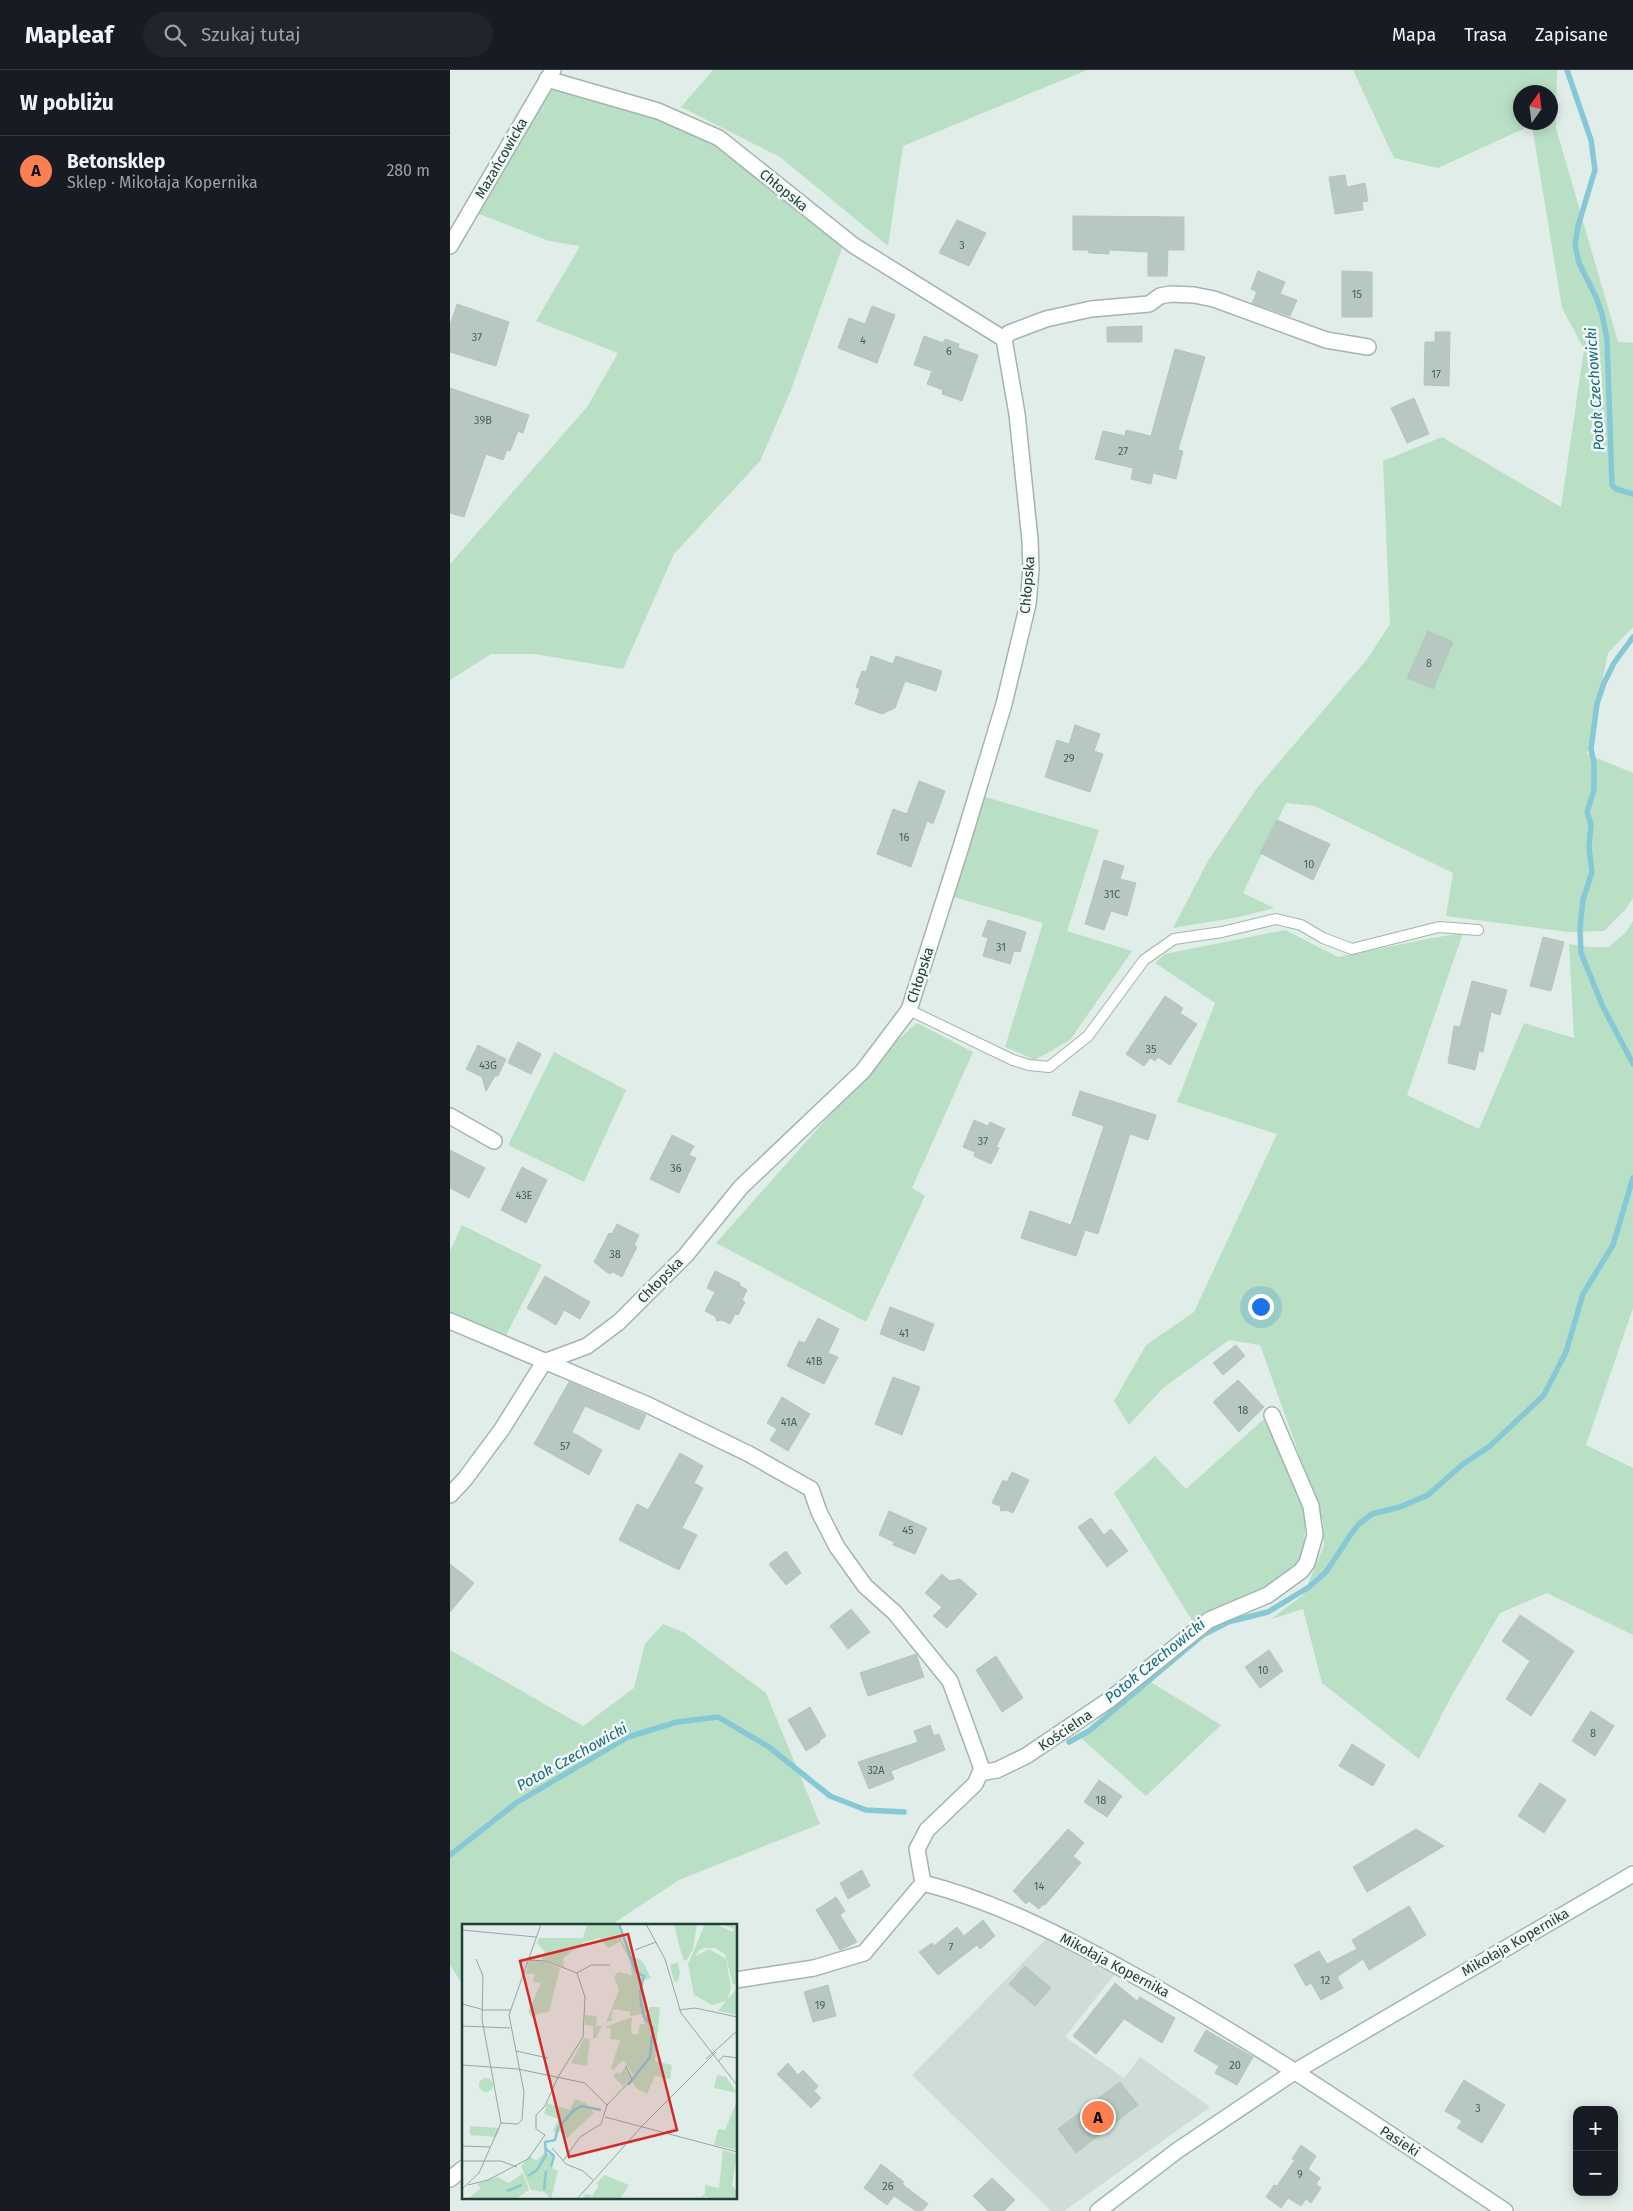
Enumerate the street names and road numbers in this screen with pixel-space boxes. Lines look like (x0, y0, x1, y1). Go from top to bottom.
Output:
street label: Mazańcowicka (472, 115, 531, 202)
street label: Chłopska (756, 166, 811, 215)
street label: Chłopska (1017, 556, 1038, 615)
street label: Chłopska (903, 945, 937, 1005)
street label: Chłopska (634, 1254, 687, 1307)
street label: Kościelna (1035, 1706, 1095, 1755)
street label: Mikołaja Kopernika (1458, 1905, 1572, 1980)
street label: Mikołaja Kopernika (1057, 1929, 1172, 2001)
street label: Pasieki (1377, 2122, 1423, 2161)

